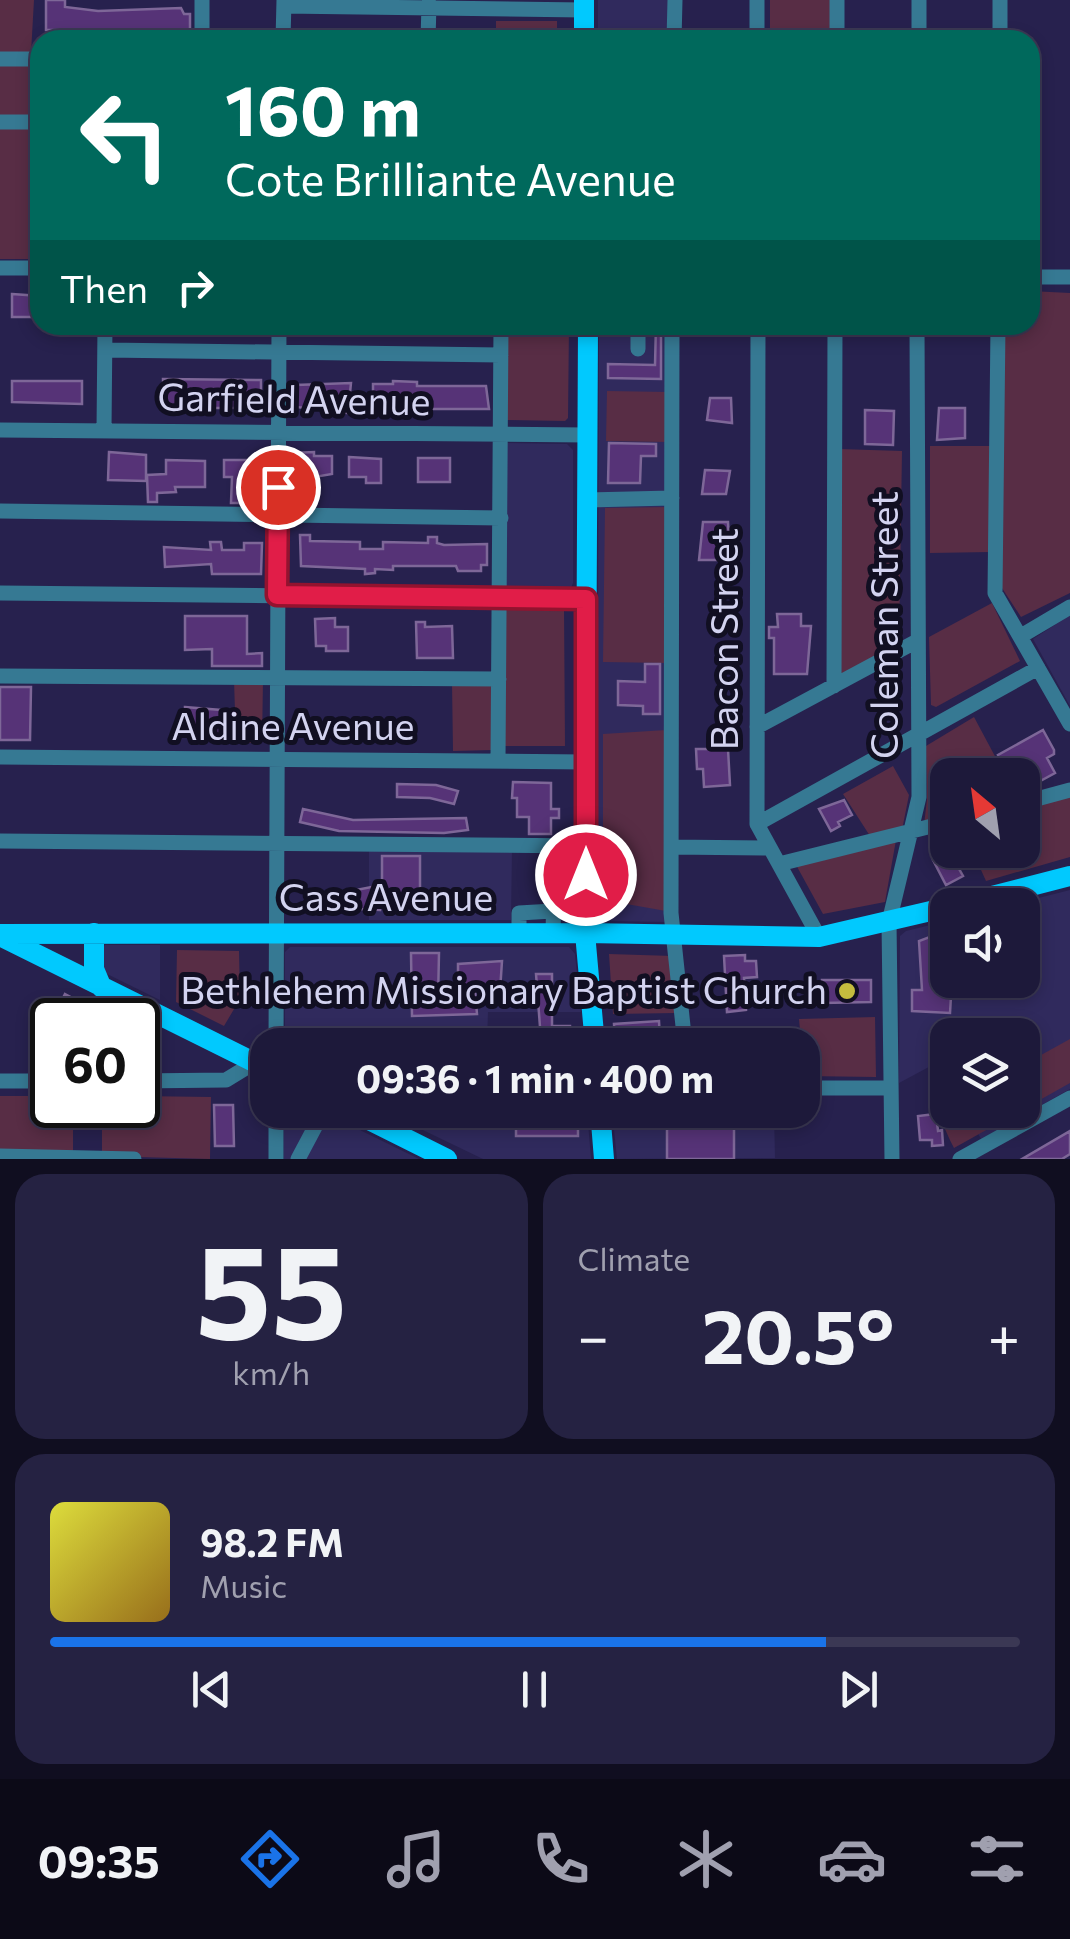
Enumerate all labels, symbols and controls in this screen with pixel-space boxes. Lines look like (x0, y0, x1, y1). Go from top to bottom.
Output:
text: 160 m (225, 65, 421, 150)
icon: left (60, 70, 190, 200)
text: Cote Brilliante Avenue (225, 150, 676, 205)
icon: right (168, 260, 223, 315)
text: Then (60, 264, 148, 311)
street label: Garfield Avenue (157, 372, 431, 423)
pin (236, 445, 321, 530)
icon: arrive (251, 460, 306, 515)
street label: Coleman Street (859, 491, 906, 759)
street label: Bacon Street (699, 528, 746, 750)
street label: Aldine Avenue (171, 701, 415, 748)
north arrow (930, 758, 1040, 868)
map controls (930, 758, 1040, 1128)
position arrow (534, 823, 638, 927)
street label: Cass Avenue (279, 872, 493, 919)
button: sound (930, 888, 1040, 998)
place label: Bethlehem Missionary Baptist Church (180, 965, 827, 1012)
marker: Bethlehem Missionary Baptist Church (836, 980, 858, 1002)
speed limit sign: 60 (30, 998, 160, 1128)
button: layers (930, 1018, 1040, 1128)
text: 09:36 · 1 min · 400 m (356, 1054, 714, 1101)
text: 55 (195, 1207, 347, 1366)
text: Climate (578, 1238, 690, 1278)
text: 20.5° (702, 1288, 894, 1379)
text: − (578, 1301, 609, 1368)
text: + (988, 1301, 1020, 1368)
text: km/h (232, 1352, 310, 1392)
text: 98.2 FM (200, 1518, 344, 1565)
text: Music (200, 1565, 287, 1605)
icon: previous (184, 1662, 239, 1717)
icon: pause (507, 1662, 562, 1717)
icon: next (831, 1662, 886, 1717)
icon: directions (235, 1824, 305, 1894)
icon: music (381, 1824, 451, 1894)
icon: phone (526, 1824, 596, 1894)
icon: climate (671, 1824, 741, 1894)
icon: car (817, 1824, 887, 1894)
icon: filters (962, 1824, 1032, 1894)
text: 09:35 (38, 1832, 160, 1887)

